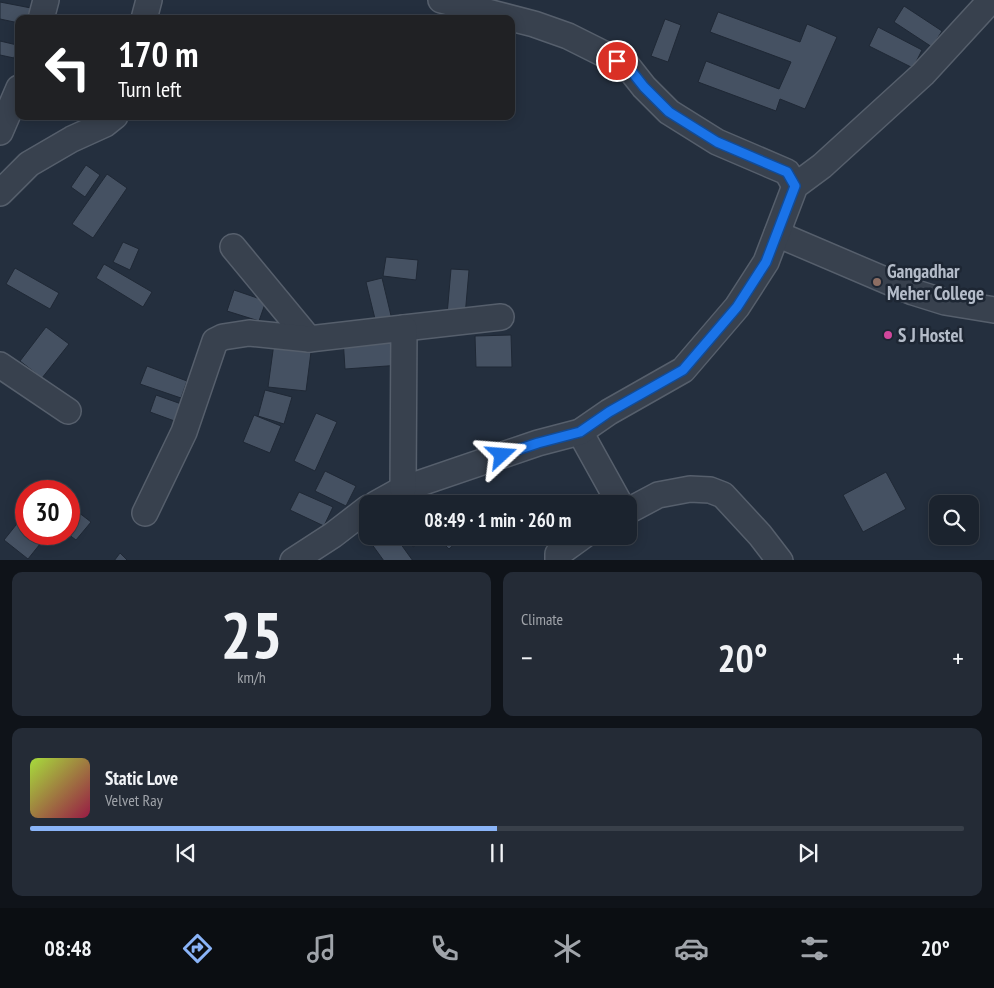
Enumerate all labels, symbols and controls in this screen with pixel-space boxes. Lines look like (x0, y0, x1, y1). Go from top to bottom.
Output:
text: 170 m (118, 31, 199, 77)
icon: left (35, 35, 100, 100)
pin (596, 40, 638, 82)
icon: arrive (603, 47, 631, 75)
text: Turn left (118, 75, 182, 103)
place label: Gangadhar Meher College (887, 259, 984, 305)
marker: Gangadhar Meher College (871, 276, 883, 288)
place label: S J Hostel (898, 323, 964, 347)
marker: S J Hostel (882, 329, 894, 341)
position arrow (475, 428, 527, 480)
speed limit sign: 30 (15, 480, 80, 545)
map controls (929, 495, 979, 545)
button: search (929, 495, 979, 545)
text: 08:49 · 1 min · 260 m (425, 508, 571, 532)
text: 25 (220, 592, 283, 676)
text: Climate (521, 609, 563, 629)
text: 20° (717, 633, 768, 682)
text: − (521, 639, 533, 676)
text: + (952, 639, 964, 676)
text: km/h (237, 667, 266, 687)
text: Static Love (105, 766, 178, 790)
text: Velvet Ray (105, 790, 163, 810)
icon: previous (172, 839, 200, 867)
icon: pause (483, 839, 511, 867)
icon: next (794, 839, 822, 867)
icon: directions (180, 931, 215, 966)
icon: music (304, 931, 339, 966)
icon: phone (427, 931, 462, 966)
icon: climate (550, 931, 585, 966)
icon: car (674, 931, 709, 966)
icon: filters (797, 931, 832, 966)
text: 08:48 (44, 934, 92, 962)
text: 20° (921, 934, 950, 962)

